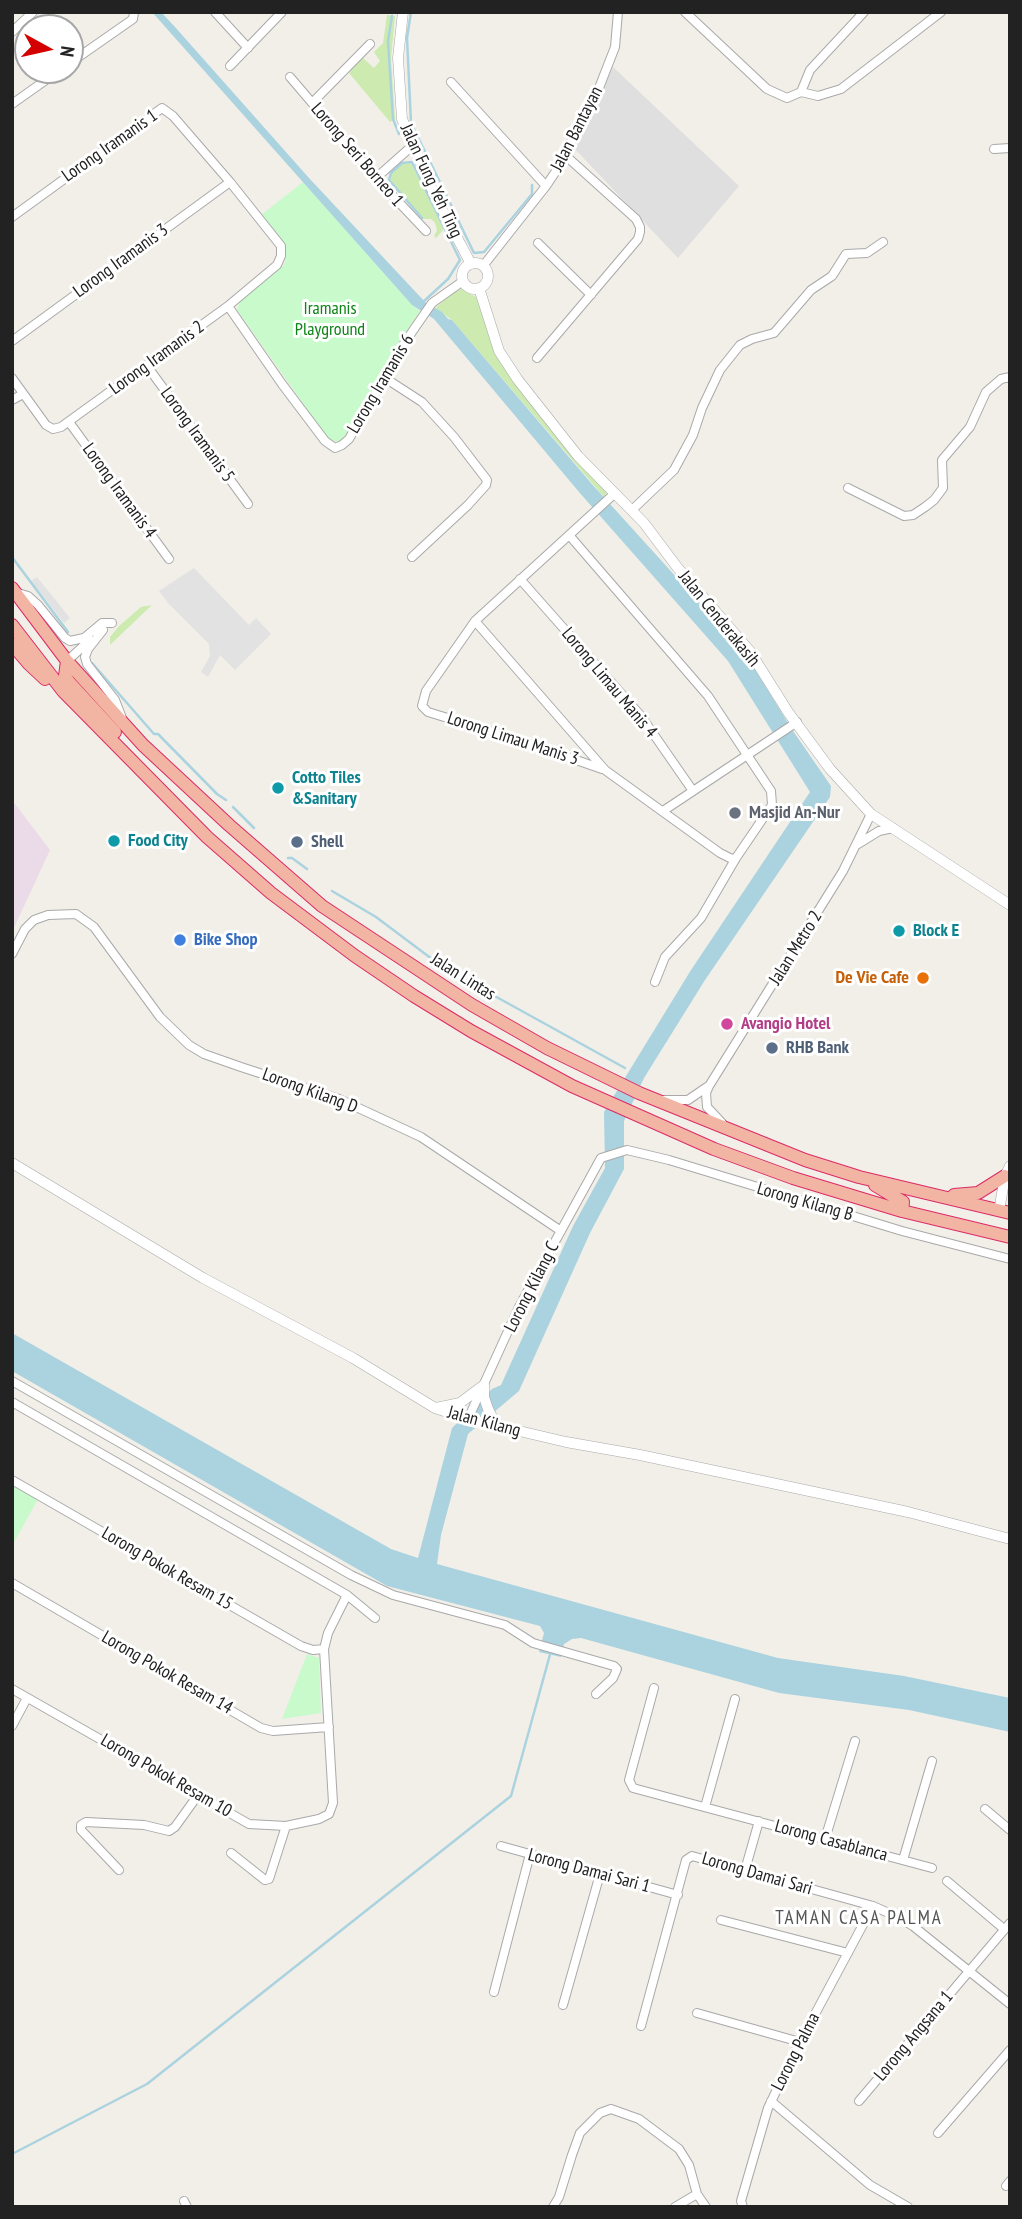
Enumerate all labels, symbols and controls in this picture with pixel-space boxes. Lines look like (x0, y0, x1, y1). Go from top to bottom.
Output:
north arrow (14, 14, 84, 84)
text: N (55, 45, 80, 58)
street label: Jalan Bantayan (546, 83, 608, 175)
street label: Lorong Seri Borneo 1 (306, 99, 408, 211)
street label: Lorong Iramanis 1 (58, 105, 162, 187)
street label: Jalan Fung Yeh Ting (395, 121, 467, 241)
street label: Lorong Iramanis 3 (69, 219, 173, 303)
park label: Iramanis Playground (295, 298, 365, 340)
street label: Lorong Iramanis 2 (105, 316, 209, 400)
street label: Lorong Iramanis 6 (343, 331, 419, 437)
street label: Lorong Iramanis 5 (155, 383, 239, 487)
street label: Lorong Iramanis 4 (77, 439, 161, 543)
street label: Jalan Cenderakasih (674, 567, 764, 671)
street label: Lorong Limau Manis 4 (557, 624, 661, 742)
street label: Lorong Limau Manis 3 (444, 708, 582, 770)
place label: Cotto Tiles &Sanitary (292, 767, 361, 810)
marker: Cotto Tiles &Sanitary (270, 780, 286, 796)
place label: Masjid An-Nur (749, 802, 840, 824)
marker: Masjid An-Nur (727, 805, 743, 821)
place label: Food City (128, 830, 188, 852)
place label: Shell (311, 831, 343, 853)
marker: Food City (106, 833, 122, 849)
marker: Shell (289, 834, 305, 850)
street label: Jalan Metro 2 (765, 907, 827, 989)
place label: Block E (913, 920, 959, 942)
marker: Block E (891, 923, 907, 939)
place label: Bike Shop (194, 929, 258, 951)
marker: Bike Shop (172, 932, 188, 948)
street label: Jalan Lintas (427, 949, 499, 1005)
place label: De Vie Cafe (835, 967, 909, 989)
marker: De Vie Cafe (915, 970, 931, 986)
place label: Avangio Hotel (741, 1013, 830, 1035)
marker: Avangio Hotel (719, 1016, 735, 1032)
place label: RHB Bank (786, 1037, 849, 1059)
marker: RHB Bank (764, 1040, 780, 1056)
street label: Lorong Kilang D (259, 1064, 361, 1118)
street label: Lorong Kilang B (755, 1178, 855, 1226)
street label: Lorong Kilang C (500, 1238, 564, 1336)
street label: Jalan Kilang (445, 1402, 523, 1442)
street label: Lorong Pokok Resam 15 (98, 1523, 236, 1615)
street label: Lorong Pokok Resam 14 (98, 1627, 236, 1719)
street label: Lorong Pokok Resam 10 (97, 1730, 235, 1822)
street label: Lorong Casablanca (772, 1816, 890, 1866)
street label: Lorong Damai Sari 1 (526, 1844, 652, 1898)
street label: Lorong Damai Sari (699, 1848, 815, 1900)
district label: TAMAN CASA PALMA (777, 1908, 941, 1930)
street label: Lorong Angsana 1 (870, 1986, 958, 2086)
street label: Lorong Palma (767, 2009, 825, 2095)

